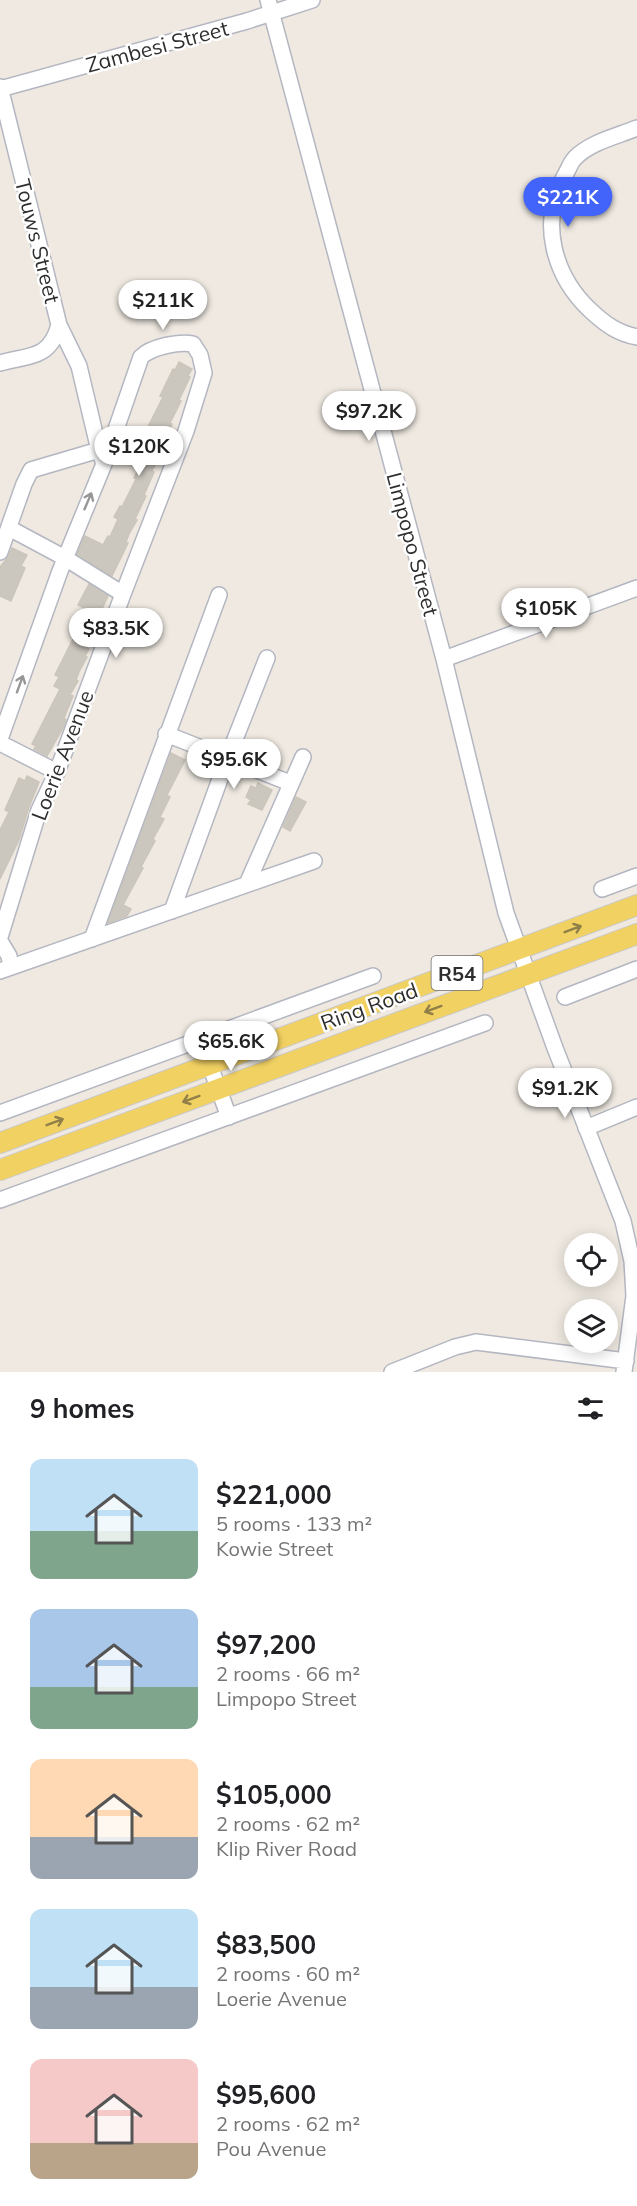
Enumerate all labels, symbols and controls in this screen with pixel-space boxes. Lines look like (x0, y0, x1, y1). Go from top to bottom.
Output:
street label: Zambesi Street (83, 15, 231, 77)
street label: Touws Street (10, 176, 66, 306)
pin: $221K (526, 177, 610, 228)
text: $221K (537, 184, 599, 209)
pin: $211K (121, 280, 205, 331)
text: $211K (132, 287, 194, 312)
pin: $97.2K (320, 391, 418, 442)
text: $97.2K (336, 398, 402, 423)
pin: $120K (97, 426, 181, 477)
text: $120K (108, 433, 170, 458)
street label: Limpopo Street (381, 469, 445, 619)
one-way arrow (83, 493, 95, 511)
pin: $105K (504, 588, 588, 639)
text: $105K (515, 595, 577, 620)
pin: $83.5K (67, 608, 165, 659)
text: $83.5K (83, 615, 149, 640)
one-way arrow (15, 675, 26, 694)
street label: Loerie Avenue (25, 686, 99, 824)
pin: $95.6K (185, 739, 283, 790)
text: $95.6K (201, 746, 267, 771)
one-way arrow (563, 923, 582, 934)
road number: R54 (432, 956, 482, 990)
street label: Ring Road (317, 976, 421, 1036)
one-way arrow (424, 1005, 443, 1016)
pin: $65.6K (182, 1021, 280, 1072)
text: $65.6K (198, 1028, 264, 1053)
pin: $91.2K (516, 1068, 614, 1119)
text: $91.2K (532, 1075, 598, 1100)
one-way arrow (182, 1095, 201, 1106)
one-way arrow (45, 1116, 64, 1127)
map controls (564, 1233, 618, 1353)
button: locate (564, 1233, 618, 1287)
button: layers (564, 1299, 618, 1353)
text: 9 homes (30, 1392, 134, 1425)
icon: filters (574, 1392, 607, 1425)
text: $221,000 (216, 1478, 332, 1511)
icon: home (78, 1483, 150, 1555)
text: 5 rooms · 133 m² (216, 1511, 372, 1536)
text: Kowie Street (216, 1536, 333, 1561)
text: $97,200 (216, 1628, 316, 1661)
icon: home (78, 1633, 150, 1705)
text: 2 rooms · 66 m² (216, 1661, 360, 1686)
text: Limpopo Street (216, 1686, 357, 1711)
text: $105,000 (216, 1778, 332, 1811)
icon: home (78, 1783, 150, 1855)
text: 2 rooms · 62 m² (216, 1811, 360, 1836)
text: Klip River Road (216, 1836, 357, 1861)
text: $83,500 (216, 1928, 316, 1961)
icon: home (78, 1933, 150, 2005)
text: 2 rooms · 60 m² (216, 1961, 360, 1986)
text: Loerie Avenue (216, 1986, 347, 2011)
text: $95,600 (216, 2078, 316, 2111)
icon: home (78, 2083, 150, 2155)
text: 2 rooms · 62 m² (216, 2111, 360, 2136)
text: Pou Avenue (216, 2136, 326, 2161)

